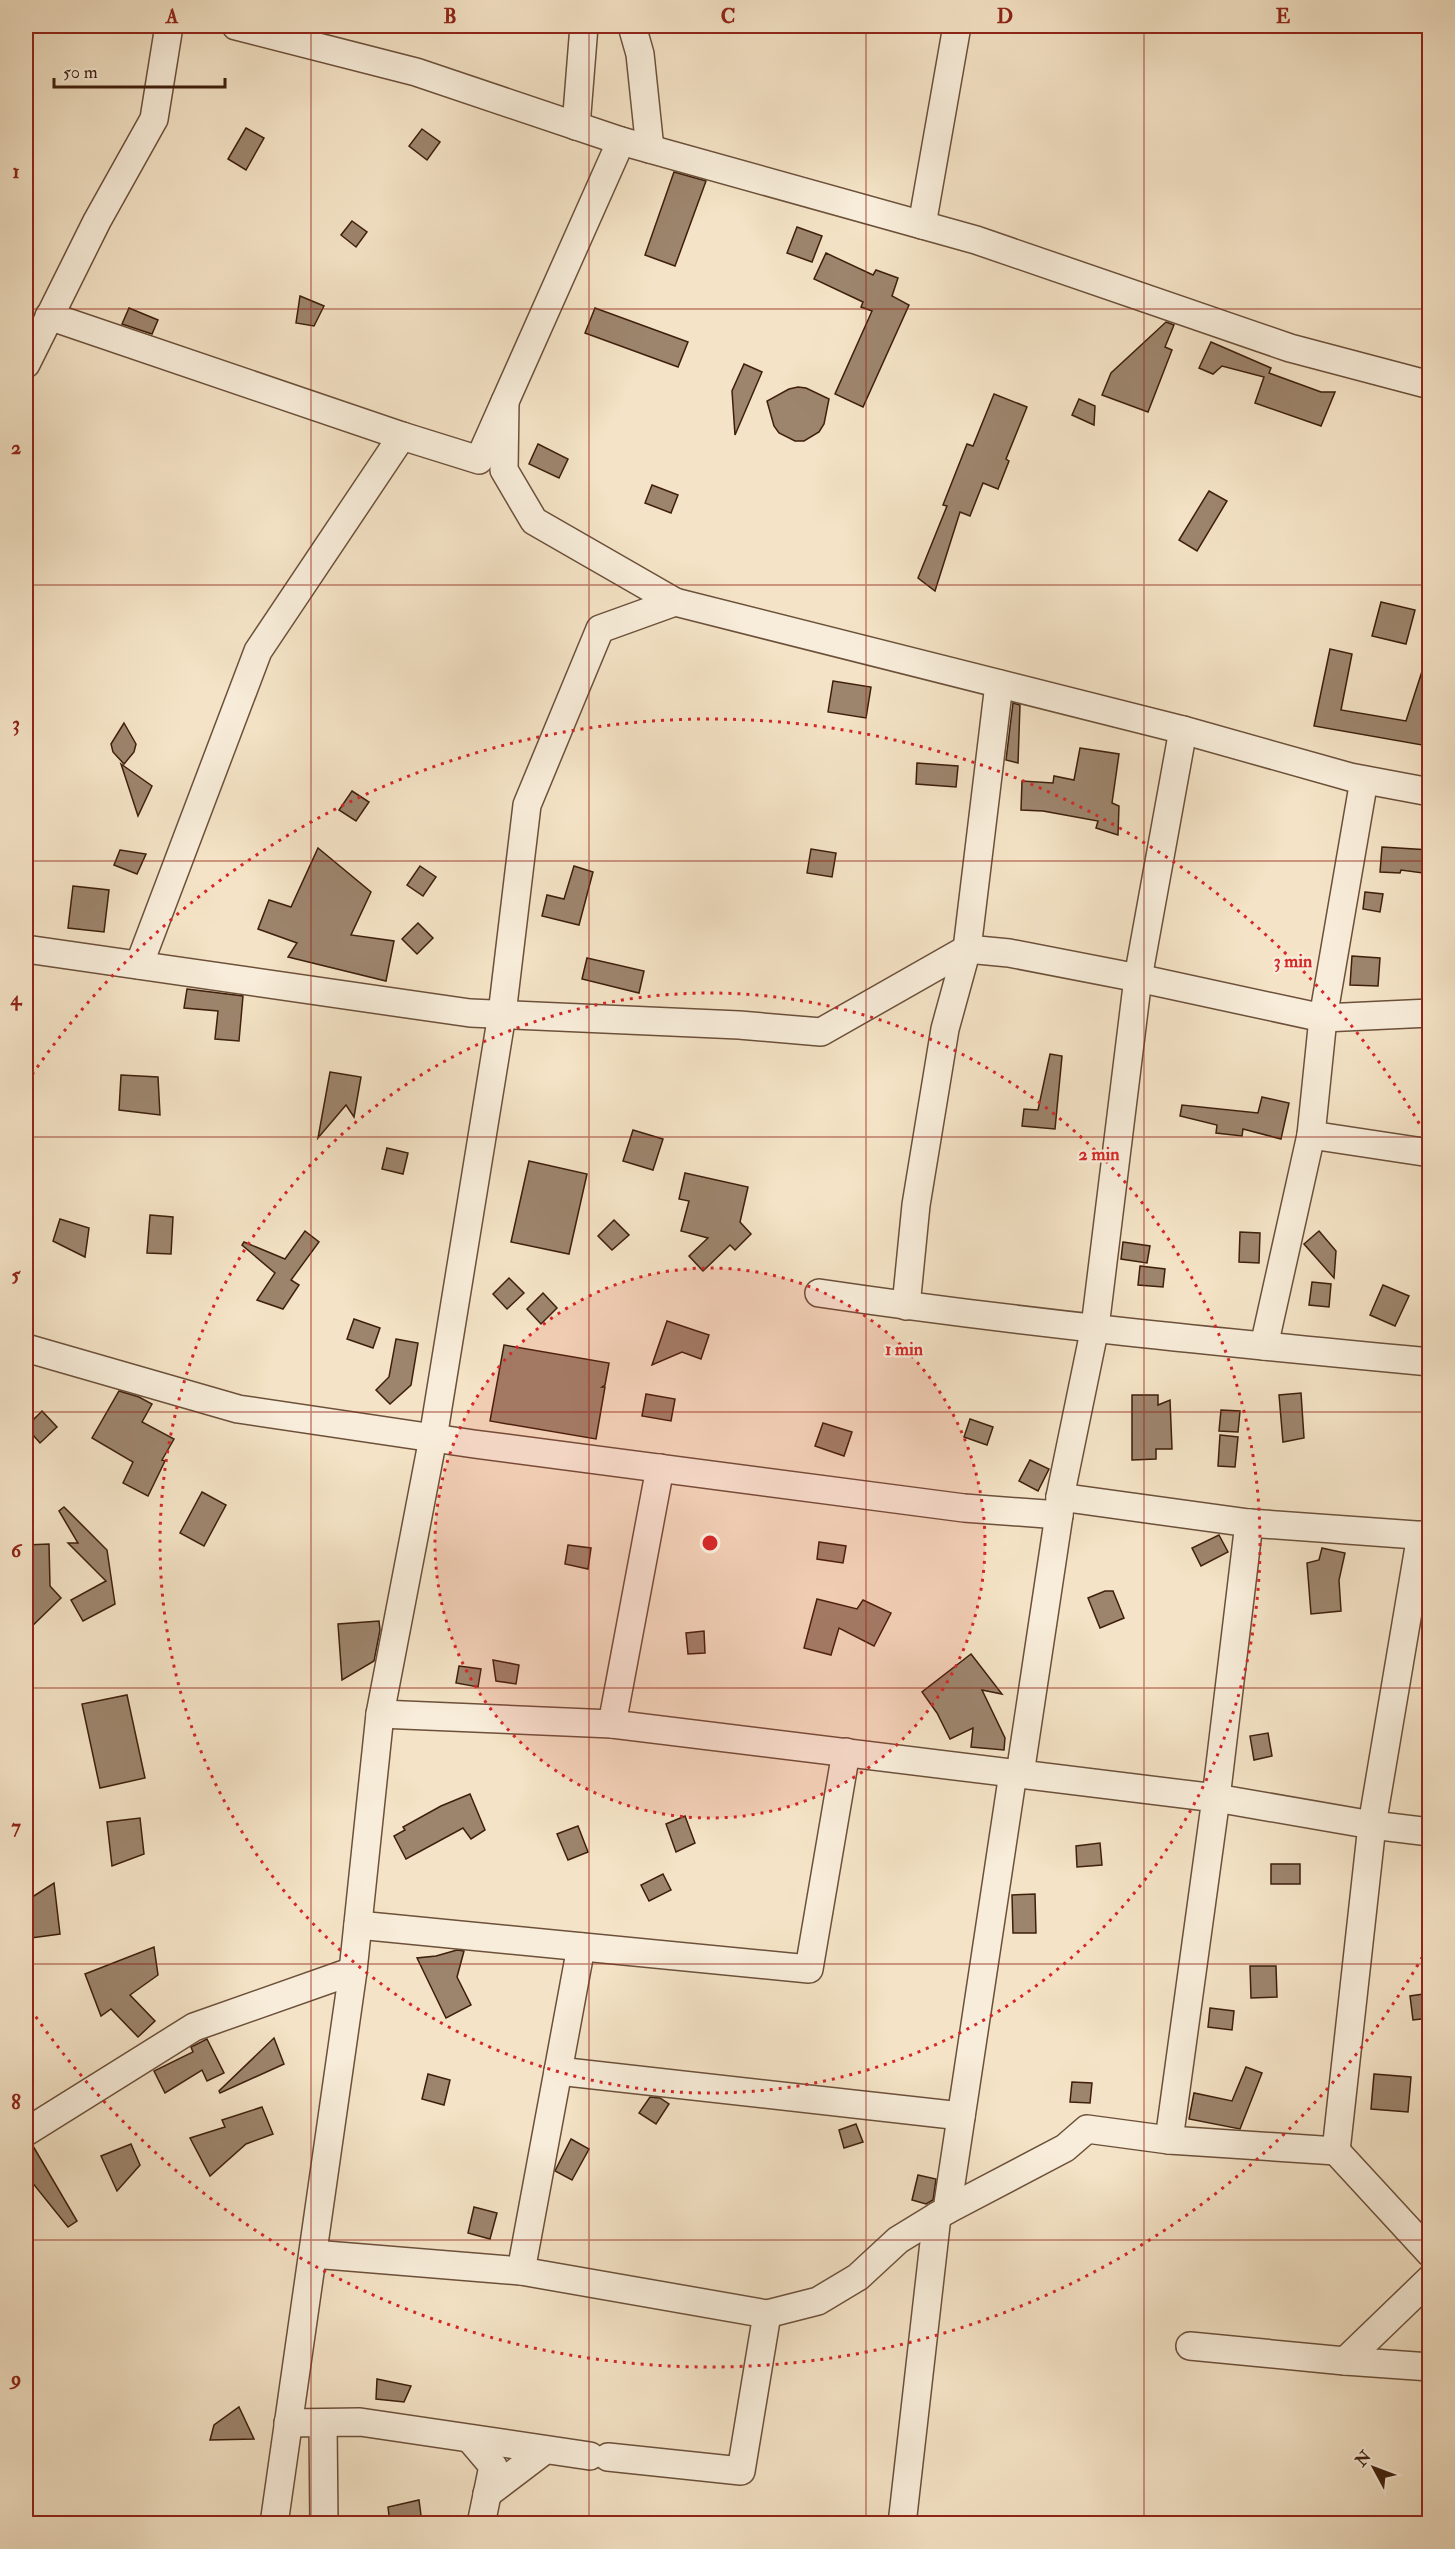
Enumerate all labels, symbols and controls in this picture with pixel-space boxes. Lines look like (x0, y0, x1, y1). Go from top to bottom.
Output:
text: A (165, 4, 179, 29)
text: B (443, 4, 457, 29)
text: C (721, 4, 735, 29)
text: D (997, 4, 1013, 29)
text: E (1276, 4, 1291, 29)
scale bar (54, 51, 225, 89)
text: 50 m (63, 61, 98, 84)
text: 1 (12, 159, 20, 184)
text: 2 (11, 435, 21, 460)
text: 3 (12, 711, 20, 736)
text: 3 min (1274, 950, 1313, 973)
text: 4 (10, 986, 23, 1011)
text: 2 min (1079, 1143, 1120, 1166)
text: 5 (12, 1262, 22, 1287)
text: 1 min (885, 1338, 924, 1361)
centre of rings (700, 1533, 720, 1553)
text: 6 (11, 1538, 23, 1563)
text: 7 (11, 1814, 21, 1839)
text: 8 (11, 2090, 21, 2115)
text: 9 (9, 2366, 21, 2391)
north arrow (1344, 2438, 1404, 2498)
text: N (1351, 2446, 1376, 2472)

